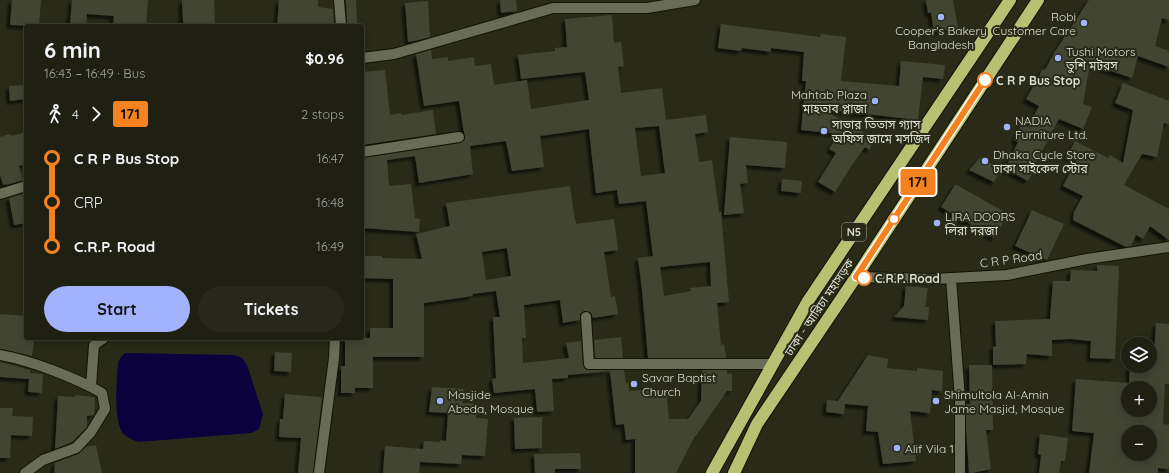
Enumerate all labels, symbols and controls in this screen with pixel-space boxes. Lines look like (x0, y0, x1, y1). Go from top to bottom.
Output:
place label: Robi Customer Care (993, 9, 1076, 38)
marker: Cooper's Bakery Bangladesh (936, 12, 946, 22)
marker: Robi Customer Care (1079, 18, 1089, 28)
place label: Cooper's Bakery Bangladesh (895, 23, 987, 52)
text: 6 min (44, 36, 101, 64)
place label: Tushi Motors তুশি মটরস (1065, 44, 1136, 74)
text: $0.96 (305, 49, 344, 68)
marker: Tushi Motors তুশি মটরস (1053, 53, 1063, 63)
text: 16:43 – 16:49 · Bus (44, 65, 145, 81)
marker: C R P Bus Stop (977, 72, 993, 88)
place label: C R P Bus Stop (996, 73, 1081, 88)
place label: Mahtab Plaza মাহতাব প্লাজা (791, 87, 868, 116)
marker: Mahtab Plaza মাহতাব প্লাজা (870, 96, 880, 106)
icon: walk (44, 103, 66, 125)
icon: forward (85, 103, 107, 125)
text: 171 (121, 105, 140, 123)
text: 4 (72, 106, 79, 122)
text: 2 stops (301, 106, 344, 122)
place label: NADIA Furniture Ltd. (1015, 113, 1088, 142)
place label: সাভার তিতাস গ্যাস অফিস জামে মসজিদ (831, 117, 931, 146)
marker: NADIA Furniture Ltd. (1002, 122, 1012, 132)
marker: সাভার তিতাস গ্যাস অফিস জামে মসজিদ (819, 126, 829, 136)
place label: Dhaka Cycle Store ঢাকা সাইকেল স্টোর (992, 147, 1095, 176)
text: C R P Bus Stop (74, 149, 179, 168)
text: 16:47 (317, 150, 344, 166)
marker: Dhaka Cycle Store ঢাকা সাইকেল স্টোর (980, 156, 990, 166)
line badge: 171 (895, 169, 941, 195)
text: 171 (908, 173, 928, 191)
text: CRP (74, 193, 103, 212)
text: 16:48 (316, 194, 344, 210)
place label: LIRA DOORS লিরা দরজা (944, 209, 1016, 238)
unlabelled marker (888, 213, 900, 225)
marker: LIRA DOORS লিরা দরজা (932, 218, 942, 228)
road number: N5 (842, 223, 866, 241)
text: C.R.P. Road (74, 237, 155, 256)
text: 16:49 (316, 238, 344, 254)
street label: C R P Road (979, 247, 1043, 271)
street label: ঢাকা - আরিচা মহাসড়ক (780, 255, 857, 359)
marker: C.R.P. Road (856, 270, 872, 286)
place label: C.R.P. Road (875, 271, 940, 286)
button: Start (44, 286, 190, 332)
button: Tickets (198, 286, 344, 332)
map controls (1121, 337, 1157, 461)
button: layers (1121, 337, 1157, 373)
place label: Savar Baptist Church (642, 370, 716, 399)
marker: Savar Baptist Church (629, 379, 639, 389)
button: + (1121, 381, 1157, 417)
place label: Masjide Abeda, Mosque (448, 387, 534, 416)
place label: Shimultola Al-Amin Jame Masjid, Mosque (944, 387, 1065, 416)
marker: Masjide Abeda, Mosque (435, 396, 445, 406)
marker: Shimultola Al-Amin Jame Masjid, Mosque (931, 396, 941, 406)
button: − (1121, 425, 1157, 461)
place label: Alif Vila 1 (905, 441, 954, 456)
marker: Alif Vila 1 (892, 443, 902, 453)

